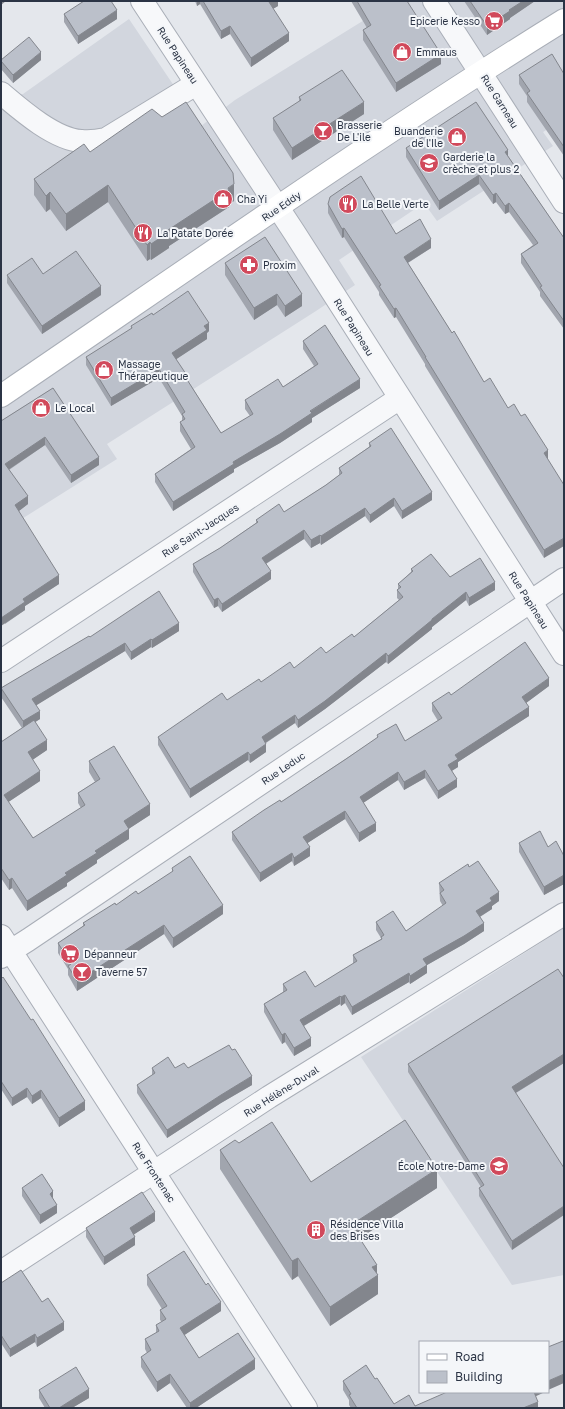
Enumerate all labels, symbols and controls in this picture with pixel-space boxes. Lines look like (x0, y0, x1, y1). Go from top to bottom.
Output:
supermarket icon: Epicerie Kesso (483, 10, 505, 32)
place label: Epicerie Kesso (410, 15, 480, 27)
street label: Rue Papineau (155, 24, 201, 86)
shop icon: Emmaus (391, 41, 413, 63)
place label: Emmaus (416, 46, 457, 58)
street label: Rue Garneau (479, 72, 521, 130)
place label: Brasserie De L'ile (337, 119, 382, 143)
bar icon: Brasserie De L'ile (312, 120, 334, 142)
place label: Buanderie de l'Ile (394, 125, 443, 149)
shop icon: Buanderie de l'Ile (446, 126, 468, 148)
place label: Garderie la crèche et plus 2 (443, 151, 519, 175)
school or university icon: Garderie la crèche et plus 2 (418, 152, 440, 174)
shop icon: Cha Yi (212, 188, 234, 210)
street label: Rue Eddy (259, 188, 303, 224)
place label: Cha Yi (237, 193, 267, 205)
restaurant icon: La Belle Verte (337, 193, 359, 215)
place label: La Belle Verte (362, 198, 429, 210)
restaurant icon: La Patate Dorée (132, 222, 154, 244)
place label: La Patate Dorée (157, 227, 233, 239)
pharmacy icon: Proxim (238, 254, 260, 276)
place label: Proxim (263, 259, 296, 271)
street label: Rue Papineau (332, 296, 376, 358)
place label: Massage Thérapeutique (118, 358, 188, 382)
shop icon: Massage Thérapeutique (93, 359, 115, 381)
shop icon: Le Local (30, 397, 52, 419)
place label: Le Local (55, 402, 95, 414)
street label: Rue Saint-Jacques (159, 501, 241, 559)
street label: Rue Papineau (507, 569, 551, 631)
street label: Rue Leduc (259, 749, 308, 787)
supermarket icon: Dépanneur (59, 943, 81, 965)
place label: Dépanneur (84, 948, 137, 960)
bar icon: Taverne 57 (71, 961, 93, 983)
place label: Taverne 57 (96, 966, 147, 978)
street label: Rue Hélène-Duval (241, 1063, 321, 1119)
street label: Rue Frontenac (130, 1139, 178, 1205)
school or university icon: École Notre-Dame (488, 1155, 510, 1177)
place label: École Notre-Dame (398, 1160, 485, 1172)
place label: Résidence Villa des Brises (330, 1218, 404, 1242)
building icon: Résidence Villa des Brises (305, 1219, 327, 1241)
legend (419, 1341, 549, 1393)
text: Road (455, 1349, 484, 1364)
text: Building (455, 1369, 503, 1384)

